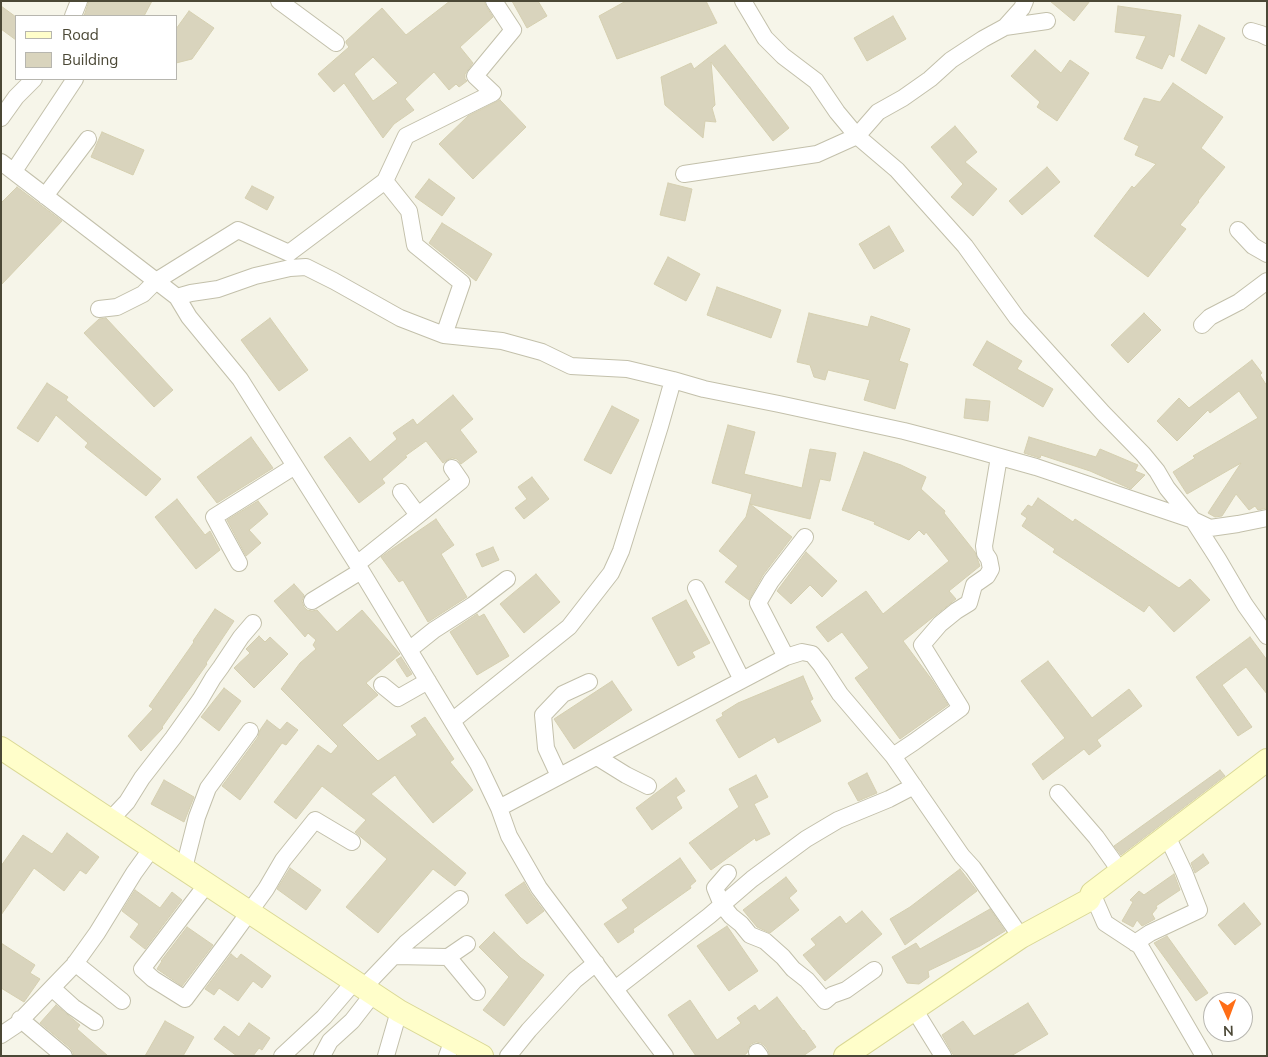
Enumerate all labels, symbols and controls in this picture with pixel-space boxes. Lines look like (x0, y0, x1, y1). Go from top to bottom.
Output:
legend (15, 15, 178, 80)
text: Road (62, 25, 99, 44)
text: Building (62, 50, 118, 69)
north arrow (1203, 992, 1253, 1042)
text: N (1223, 1022, 1234, 1040)

